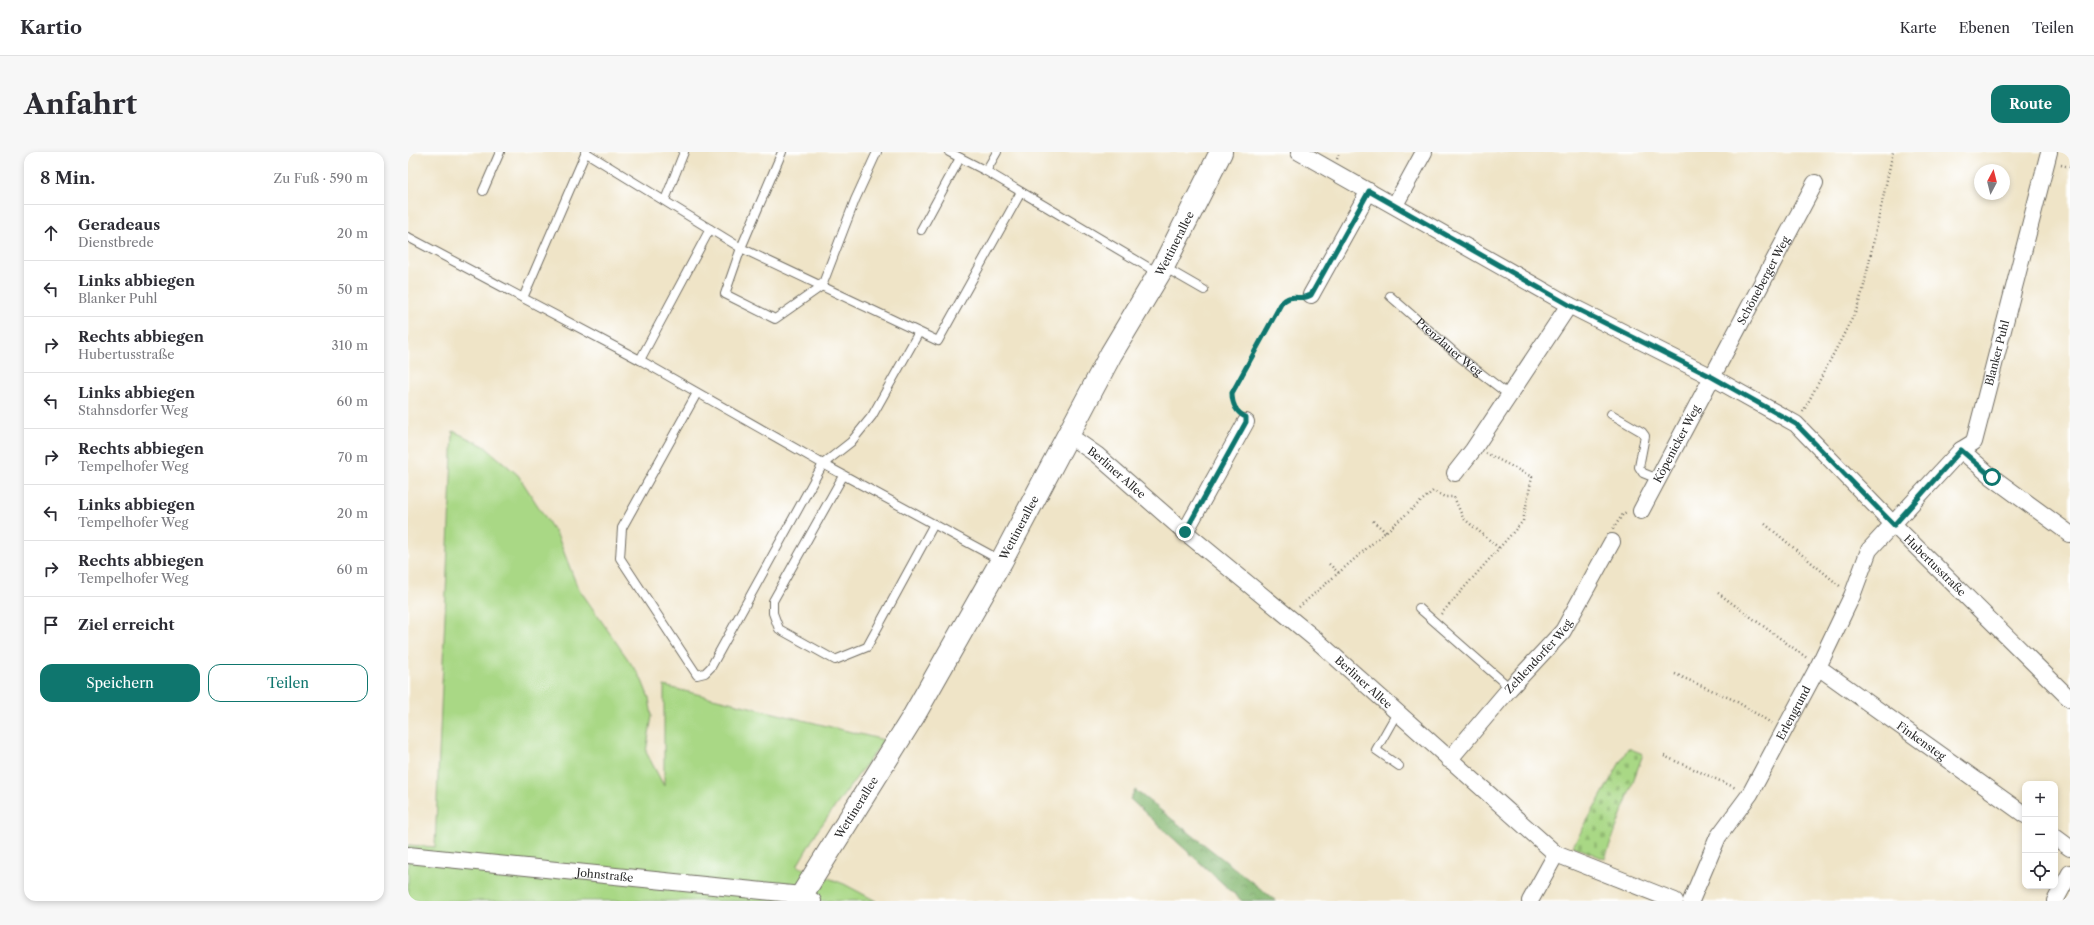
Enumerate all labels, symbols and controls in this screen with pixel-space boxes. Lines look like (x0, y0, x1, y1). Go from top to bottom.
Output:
text: Kartio (20, 16, 82, 39)
text: Karte (1900, 19, 1937, 37)
text: Ebenen (1959, 19, 2010, 37)
text: Teilen (2032, 19, 2074, 37)
button: Route (1991, 85, 2070, 123)
text: Anfahrt (24, 87, 137, 121)
north arrow (1974, 164, 2010, 200)
text: 8 Min. (40, 168, 95, 188)
text: Zu Fuß · 590 m (274, 170, 368, 186)
street label: Wettinerallee (1152, 209, 1197, 279)
text: Geradeaus (78, 215, 160, 234)
icon: ahead (40, 222, 62, 244)
text: 20 m (337, 225, 368, 241)
street label: Schöneberger Weg (1734, 233, 1793, 327)
text: Dienstbrede (78, 234, 154, 250)
text: Links abbiegen (78, 271, 195, 290)
icon: left (40, 278, 62, 300)
text: 50 m (337, 281, 368, 297)
text: Blanker Puhl (78, 290, 157, 306)
street label: Prenzlauer Weg (1413, 315, 1485, 379)
street label: Blanker Puhl (1982, 318, 2012, 387)
text: Rechts abbiegen (78, 327, 204, 346)
icon: right (40, 334, 62, 356)
text: 310 m (332, 337, 368, 353)
text: Hubertusstraße (78, 346, 175, 362)
text: Links abbiegen (78, 383, 195, 402)
icon: left (40, 390, 62, 412)
text: 60 m (337, 393, 368, 409)
text: Stahnsdorfer Weg (78, 402, 188, 418)
street label: Köpenicker Weg (1650, 402, 1703, 485)
text: Rechts abbiegen (78, 439, 204, 458)
street label: Berliner Allee (1085, 444, 1149, 501)
icon: right (40, 446, 62, 468)
text: 70 m (338, 449, 368, 465)
text: Tempelhofer Weg (78, 458, 188, 474)
route start (1983, 468, 2001, 486)
street label: Wettinerallee (996, 493, 1042, 563)
text: Links abbiegen (78, 495, 195, 514)
icon: left (40, 502, 62, 524)
text: 20 m (337, 505, 368, 521)
text: Tempelhofer Weg (78, 514, 188, 530)
route end (1176, 523, 1194, 541)
street label: Hubertusstraße (1901, 532, 1969, 599)
text: Rechts abbiegen (78, 551, 204, 570)
icon: right (40, 558, 62, 580)
text: 60 m (337, 561, 368, 577)
text: Tempelhofer Weg (78, 570, 188, 586)
icon: arrive (40, 614, 62, 636)
text: Ziel erreicht (78, 615, 174, 634)
street label: Zehlendorfer Weg (1502, 617, 1575, 696)
street label: Berliner Allee (1332, 653, 1395, 712)
button: Speichern (40, 664, 200, 702)
button: Teilen (208, 664, 368, 702)
street label: Erlengrund (1773, 683, 1814, 742)
street label: Finkensteg (1894, 719, 1949, 763)
street label: Wettinerallee (831, 774, 881, 842)
map controls (2022, 781, 2058, 889)
button: + (2022, 781, 2058, 817)
button: − (2022, 817, 2058, 853)
button: locate (2022, 853, 2058, 889)
street label: Johnstraße (574, 865, 634, 885)

